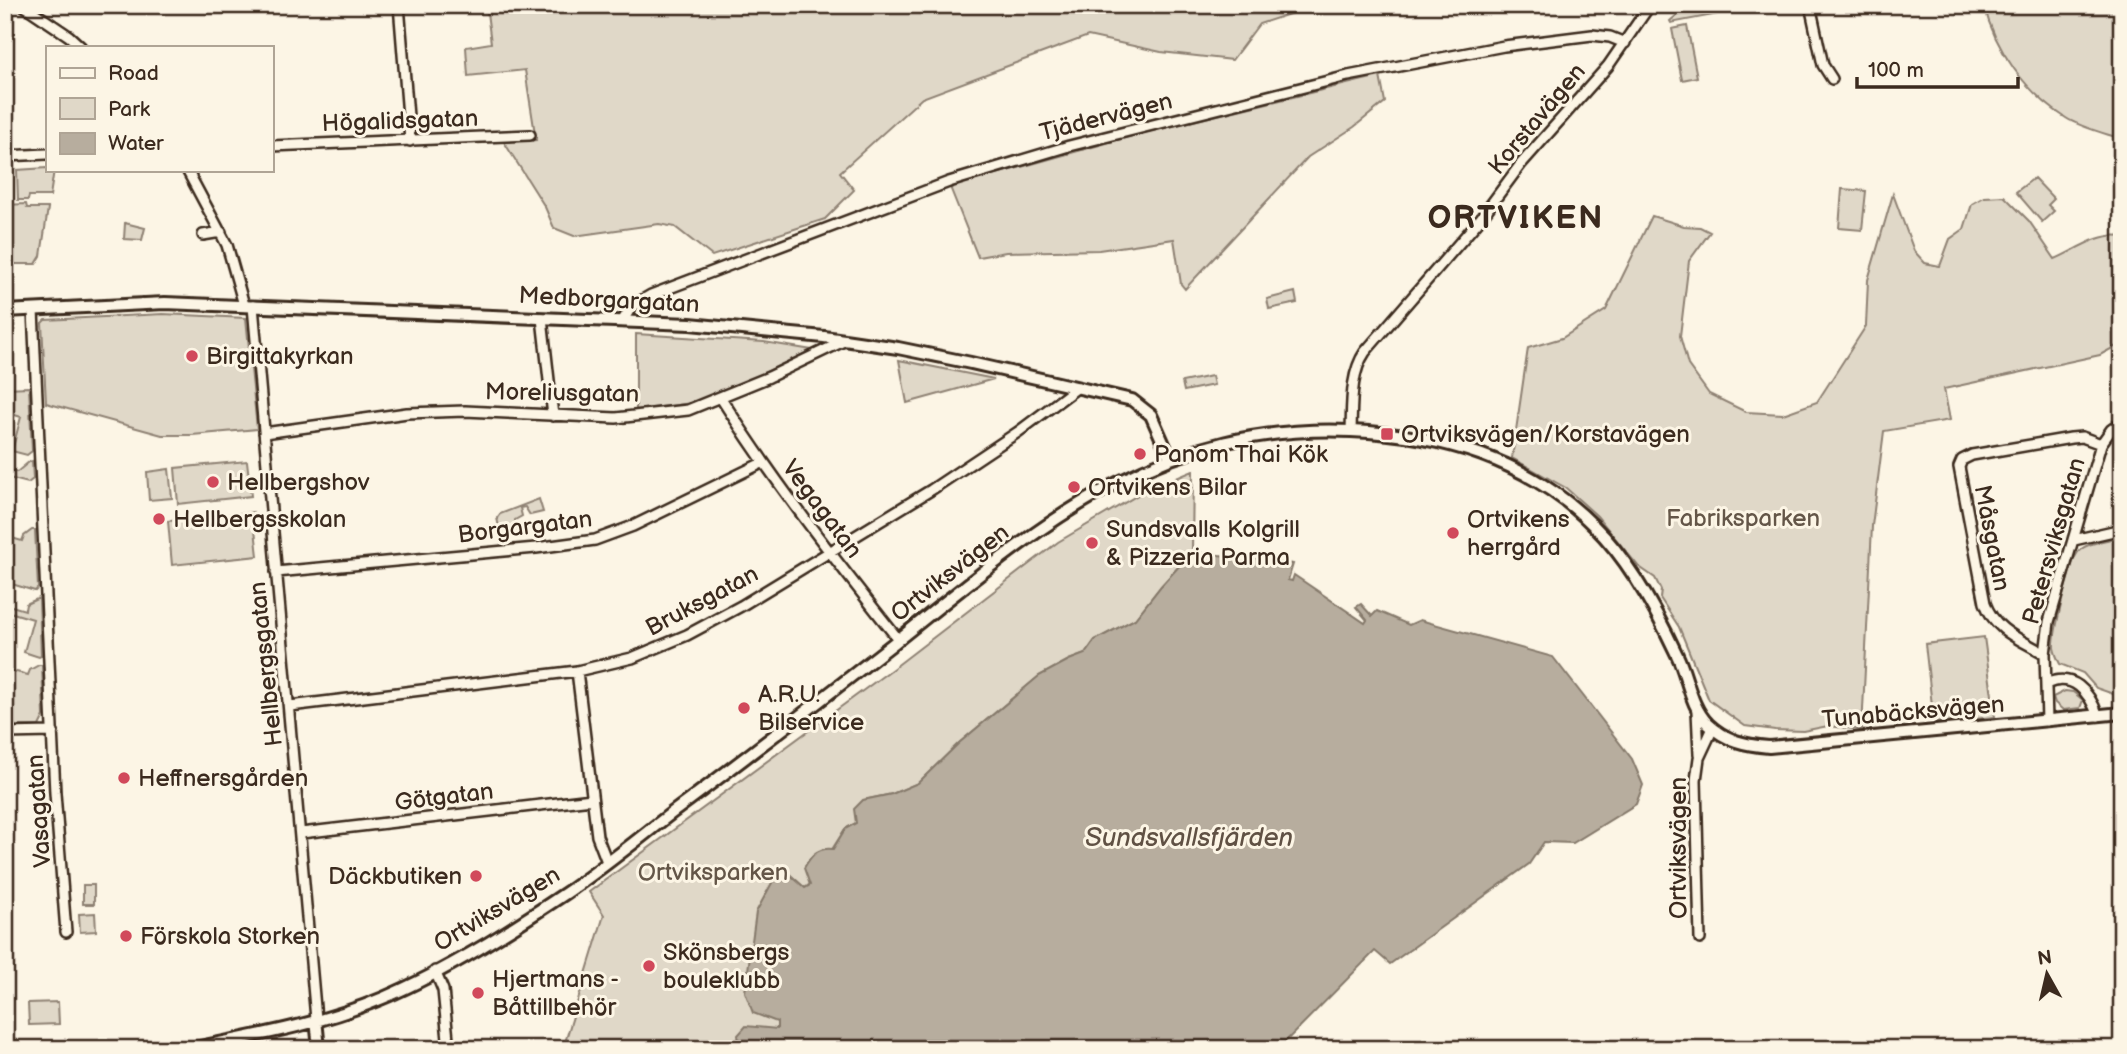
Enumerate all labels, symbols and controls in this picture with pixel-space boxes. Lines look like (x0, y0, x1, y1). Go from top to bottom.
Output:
legend (46, 46, 273, 172)
scale bar (1857, 46, 2018, 90)
street label: Korstavägen (1482, 58, 1592, 180)
text: 100 m (1868, 58, 1924, 83)
text: Road (108, 61, 159, 86)
street label: Tjädervägen (1037, 86, 1175, 148)
text: Park (108, 97, 151, 122)
street label: Högalidsgatan (321, 104, 479, 138)
text: Water (108, 131, 164, 156)
district label: ORTVIKEN (1428, 199, 1604, 238)
street label: Medborgargatan (518, 281, 700, 319)
place label: Birgittakyrkan (206, 342, 354, 371)
marker: Birgittakyrkan (184, 348, 200, 364)
street label: Moreliusgatan (485, 377, 639, 409)
place label: Ortviksvägen/Korstavägen (1401, 420, 1690, 449)
marker: Ortviksvägen/Korstavägen (1379, 426, 1395, 442)
place label: Panom Thai Kök (1154, 440, 1328, 469)
marker: Panom Thai Kök (1132, 446, 1148, 462)
street label: Vegagatan (776, 454, 868, 564)
street label: Petersviksgatan (2016, 454, 2092, 628)
place label: Hellbergshov (227, 468, 370, 497)
place label: Ortvikens Bilar (1088, 473, 1247, 502)
marker: Hellbergshov (205, 474, 221, 490)
marker: Ortvikens Bilar (1066, 479, 1082, 495)
street label: Måsgatan (1968, 483, 2016, 593)
street label: Borgargatan (456, 504, 594, 550)
park label: Fabriksparken (1666, 504, 1820, 533)
place label: Hellbergsskolan (173, 505, 346, 534)
place label: Ortvikens herrgård (1467, 505, 1570, 562)
marker: Hellbergsskolan (151, 511, 167, 527)
place label: Sundsvalls Kolgrill & Pizzeria Parma (1106, 515, 1300, 572)
street label: Ortviksvägen (885, 518, 1015, 628)
marker: Ortvikens herrgård (1445, 525, 1461, 541)
marker: Sundsvalls Kolgrill & Pizzeria Parma (1084, 535, 1100, 551)
street label: Bruksgatan (641, 559, 763, 643)
street label: Hellbergsgatan (243, 580, 289, 748)
place label: A.R.U. Bilservice (758, 680, 864, 737)
street label: Tunabäcksvägen (1821, 690, 2005, 734)
marker: A.R.U. Bilservice (736, 700, 752, 716)
street label: Vasagatan (21, 753, 57, 869)
place label: Heffnersgården (138, 764, 308, 793)
marker: Heffnersgården (116, 770, 132, 786)
street label: Götgatan (393, 777, 495, 817)
street label: Ortviksvägen (1664, 777, 1693, 919)
water label: Sundsvallsfjärden (1085, 823, 1293, 854)
park label: Ortviksparken (638, 858, 788, 887)
street label: Ortviksvägen (429, 860, 565, 958)
place label: Däckbutiken (328, 862, 462, 891)
marker: Däckbutiken (468, 868, 484, 884)
place label: Förskola Storken (140, 922, 320, 951)
marker: Förskola Storken (118, 928, 134, 944)
place label: Skönsbergs bouleklubb (663, 938, 790, 995)
north arrow (2011, 939, 2082, 1009)
text: N (2036, 946, 2054, 971)
marker: Skönsbergs bouleklubb (641, 958, 657, 974)
place label: Hjertmans - Båttillbehör (492, 965, 619, 1022)
marker: Hjertmans - Båttillbehör (470, 985, 486, 1001)

